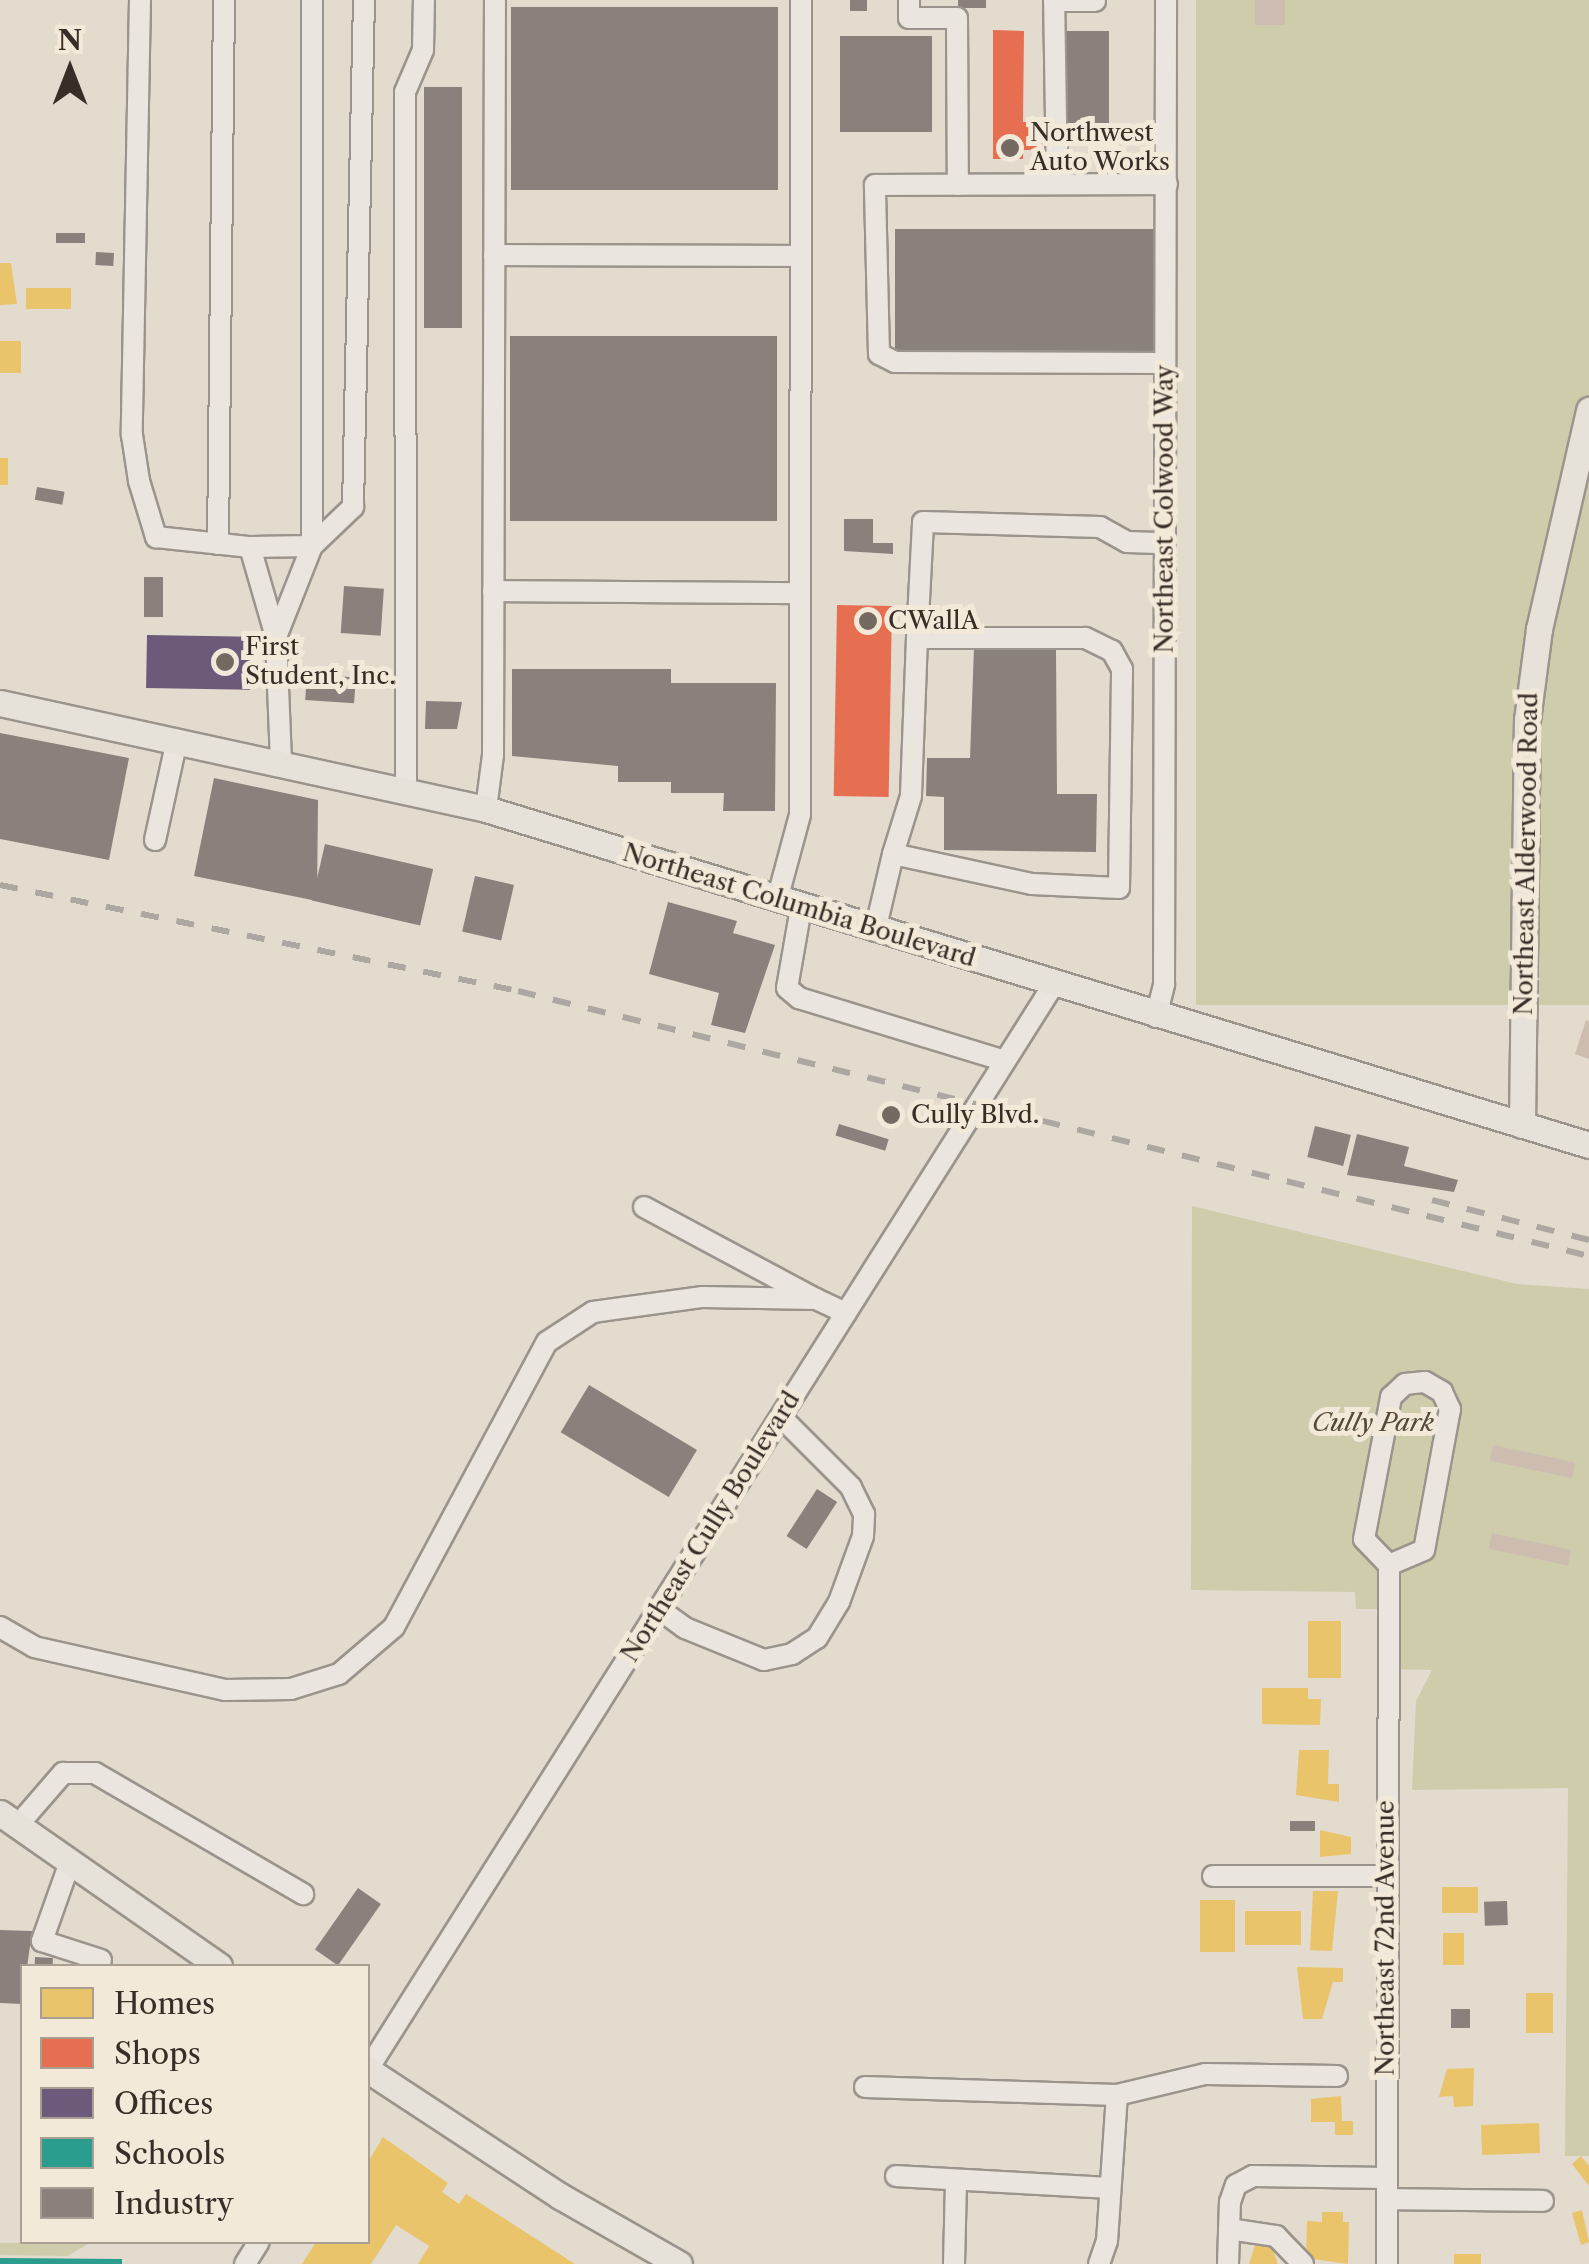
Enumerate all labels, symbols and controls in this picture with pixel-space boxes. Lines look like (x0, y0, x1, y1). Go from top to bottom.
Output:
north arrow (20, 20, 120, 120)
text: N (58, 23, 82, 57)
place label: Northwest Auto Works (1030, 119, 1171, 178)
marker: Northwest Auto Works (999, 137, 1021, 159)
street label: Northeast Colwood Way (1150, 364, 1180, 654)
place label: CWallA (888, 606, 979, 636)
marker: CWallA (857, 610, 879, 632)
place label: First Student, Inc. (245, 633, 396, 692)
marker: First Student, Inc. (214, 651, 236, 673)
street label: Northeast Alderwood Road (1509, 692, 1545, 1016)
street label: Northeast Columbia Boulevard (619, 838, 979, 974)
place label: Cully Blvd. (911, 1100, 1040, 1130)
marker: Cully Blvd. (880, 1104, 902, 1126)
street label: Northeast Cully Boulevard (615, 1386, 807, 1668)
park label: Cully Park (1312, 1408, 1434, 1438)
street label: Northeast 72nd Avenue (1371, 1800, 1401, 2076)
legend (20, 1964, 370, 2244)
text: Homes (114, 1985, 215, 2022)
text: Shops (114, 2035, 201, 2072)
text: Offices (114, 2085, 213, 2122)
text: Schools (114, 2135, 225, 2172)
text: Industry (114, 2185, 234, 2222)

